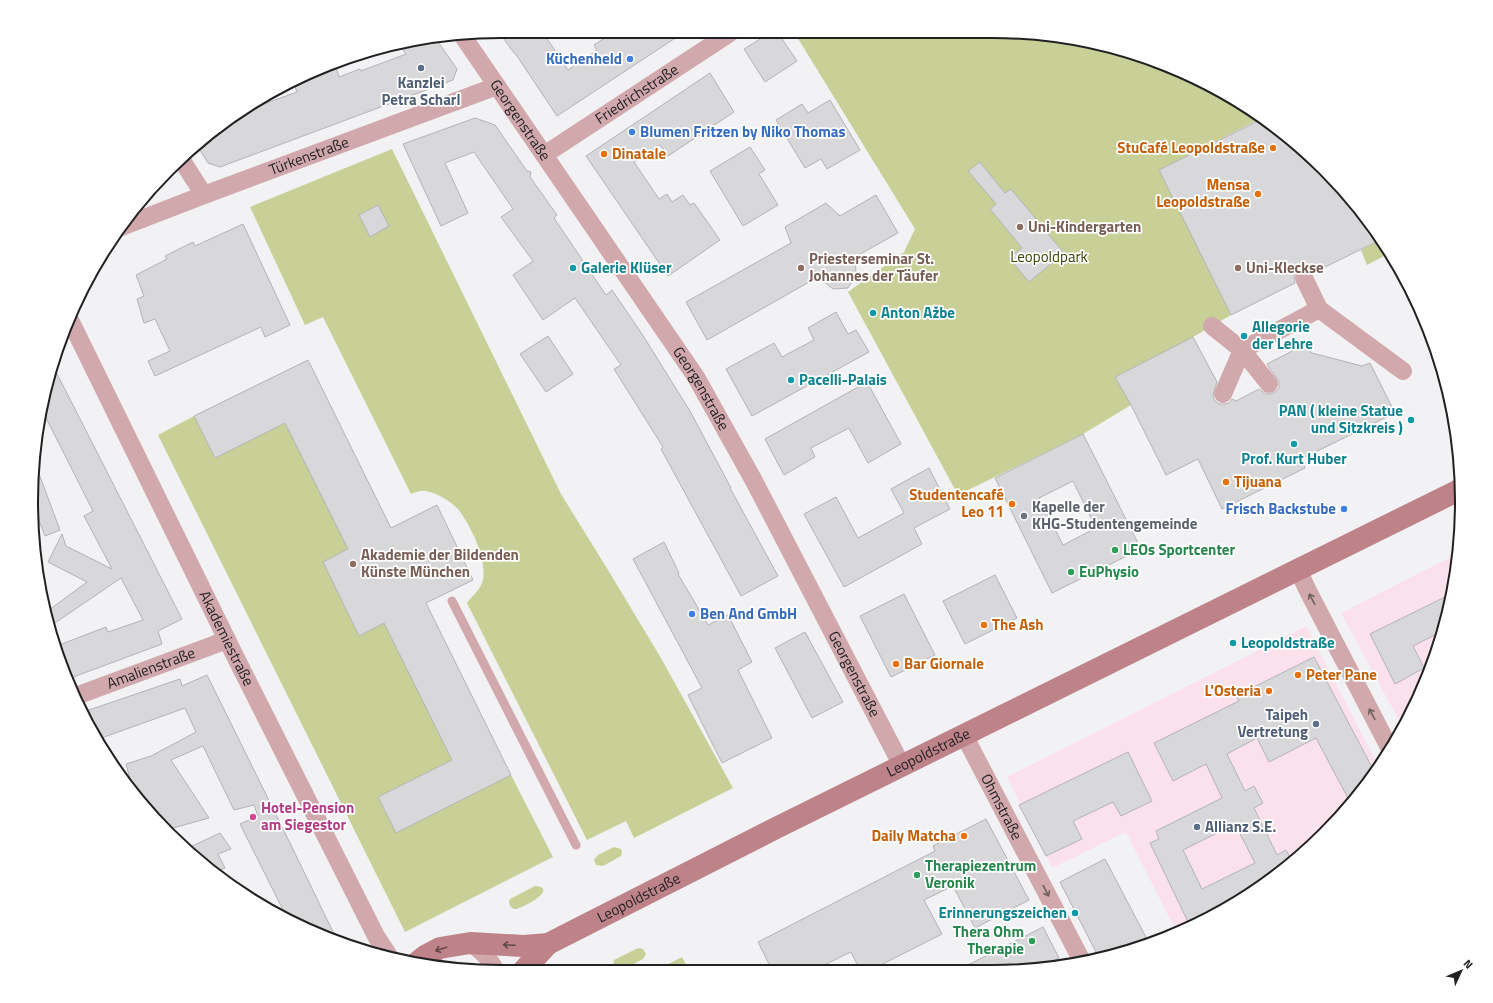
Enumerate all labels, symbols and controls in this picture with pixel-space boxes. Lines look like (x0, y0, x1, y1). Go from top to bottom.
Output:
place label: Küchenheld (546, 47, 622, 70)
marker: Küchenheld (625, 54, 635, 64)
street label: Friedrichstraße (590, 58, 683, 130)
marker: Kanzlei Petra Scharl (416, 63, 426, 73)
place label: Kanzlei Petra Scharl (382, 71, 460, 111)
street label: Georgenstraße (484, 74, 557, 165)
place label: Blumen Fritzen by Niko Thomas (640, 120, 845, 143)
marker: Blumen Fritzen by Niko Thomas (627, 127, 637, 137)
street label: Türkenstraße (266, 130, 352, 181)
place label: StuCafé Leopoldstraße (1117, 136, 1265, 159)
place label: Dinatale (612, 142, 667, 165)
marker: StuCafé Leopoldstraße (1268, 143, 1278, 153)
marker: Dinatale (599, 149, 609, 159)
place label: Mensa Leopoldstraße (1156, 173, 1250, 213)
marker: Mensa Leopoldstraße (1253, 189, 1263, 199)
place label: Uni-Kindergarten (1028, 215, 1141, 238)
marker: Uni-Kindergarten (1015, 222, 1025, 232)
park label: Leopoldpark (1010, 245, 1088, 268)
place label: Priesterseminar St. Johannes der Täufer (809, 247, 939, 287)
place label: Galerie Klüser (581, 256, 672, 279)
place label: Uni-Kleckse (1246, 256, 1324, 279)
marker: Galerie Klüser (568, 263, 578, 273)
marker: Priesterseminar St. Johannes der Täufer (796, 263, 806, 273)
marker: Uni-Kleckse (1233, 263, 1243, 273)
place label: Anton Ažbe (881, 301, 955, 324)
marker: Anton Ažbe (868, 308, 878, 318)
place label: Allegorie der Lehre (1252, 315, 1313, 355)
marker: Allegorie der Lehre (1239, 331, 1249, 341)
street label: Georgenstraße (667, 342, 736, 435)
place label: Pacelli-Palais (799, 368, 887, 391)
marker: Pacelli-Palais (786, 375, 796, 385)
place label: PAN ( kleine Statue und Sitzkreis ) (1279, 399, 1403, 439)
marker: PAN ( kleine Statue und Sitzkreis ) (1406, 415, 1416, 425)
marker: Prof. Kurt Huber (1289, 439, 1299, 449)
place label: Prof. Kurt Huber (1241, 447, 1347, 470)
place label: Tijuana (1234, 470, 1282, 493)
marker: Tijuana (1221, 477, 1231, 487)
place label: Studentencafé Leo 11 (909, 483, 1004, 523)
place label: Kapelle der KHG-Studentengemeinde (1032, 495, 1198, 535)
place label: Frisch Backstube (1226, 497, 1336, 520)
marker: Studentencafé Leo 11 (1007, 499, 1017, 509)
marker: Frisch Backstube (1339, 504, 1349, 514)
marker: Kapelle der KHG-Studentengemeinde (1019, 511, 1029, 521)
place label: LEOs Sportcenter (1123, 538, 1235, 561)
place label: Akademie der Bildenden Künste München (361, 543, 519, 583)
marker: LEOs Sportcenter (1110, 545, 1120, 555)
marker: Akademie der Bildenden Künste München (348, 559, 358, 569)
place label: EuPhysio (1079, 560, 1139, 583)
marker: EuPhysio (1066, 567, 1076, 577)
street label: Akademiestraße (194, 587, 260, 690)
one-way arrow (1308, 593, 1315, 605)
place label: Ben And GmbH (700, 602, 797, 625)
marker: Ben And GmbH (687, 609, 697, 619)
place label: The Ash (992, 613, 1044, 636)
marker: The Ash (979, 620, 989, 630)
street label: Georgenstraße (823, 627, 887, 721)
place label: Leopoldstraße (1241, 631, 1335, 654)
marker: Leopoldstraße (1228, 638, 1238, 648)
street label: Amalienstraße (103, 641, 198, 695)
place label: Bar Giornale (904, 652, 984, 675)
marker: Bar Giornale (891, 659, 901, 669)
place label: Peter Pane (1306, 663, 1377, 686)
marker: Peter Pane (1293, 670, 1303, 680)
place label: L'Osteria (1204, 679, 1261, 702)
marker: L'Osteria (1264, 686, 1274, 696)
place label: Taipeh Vertretung (1237, 703, 1308, 743)
one-way arrow (1368, 708, 1376, 720)
marker: Taipeh Vertretung (1311, 719, 1321, 729)
street label: Leopoldstraße (882, 722, 974, 783)
street label: Ohmstraße (975, 769, 1029, 844)
place label: Hotel-Pension am Siegestor (261, 796, 354, 836)
marker: Hotel-Pension am Siegestor (248, 812, 258, 822)
place label: Allianz S.E. (1205, 815, 1276, 838)
marker: Allianz S.E. (1192, 822, 1202, 832)
place label: Daily Matcha (871, 824, 956, 847)
marker: Daily Matcha (959, 831, 969, 841)
place label: Therapiezentrum Veronik (925, 854, 1036, 894)
street label: Leopoldstraße (593, 867, 684, 928)
marker: Therapiezentrum Veronik (912, 870, 922, 880)
one-way arrow (1043, 885, 1050, 897)
place label: Erinnerungszeichen (938, 901, 1067, 924)
marker: Erinnerungszeichen (1070, 908, 1080, 918)
place label: Thera Ohm Therapie (953, 920, 1024, 960)
marker: Thera Ohm Therapie (1027, 936, 1037, 946)
one-way arrow (503, 941, 516, 949)
one-way arrow (434, 946, 447, 953)
north arrow (1441, 951, 1481, 991)
text: N (1460, 956, 1477, 972)

